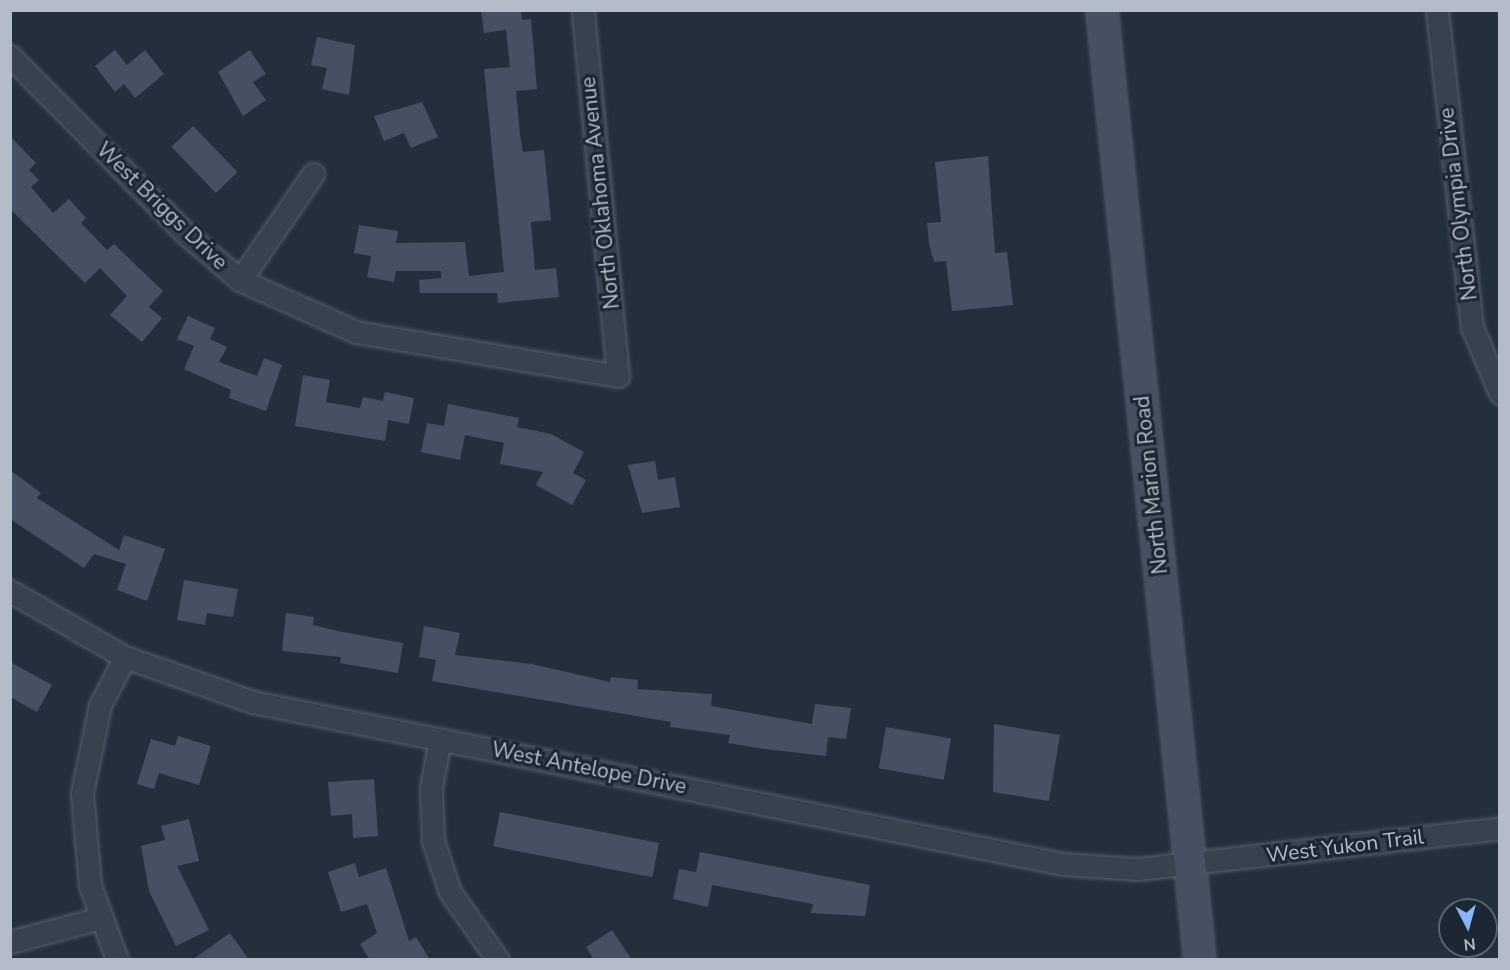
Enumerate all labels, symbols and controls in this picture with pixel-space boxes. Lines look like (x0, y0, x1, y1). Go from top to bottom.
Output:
street label: North Oklahoma Avenue (575, 76, 625, 310)
street label: North Olympia Drive (1434, 106, 1482, 302)
street label: West Briggs Drive (91, 137, 233, 275)
street label: North Marion Road (1129, 395, 1173, 575)
street label: West Antelope Drive (489, 737, 689, 799)
street label: West Yukon Trail (1265, 824, 1425, 868)
north arrow (1438, 898, 1498, 958)
text: N (1463, 932, 1477, 955)

